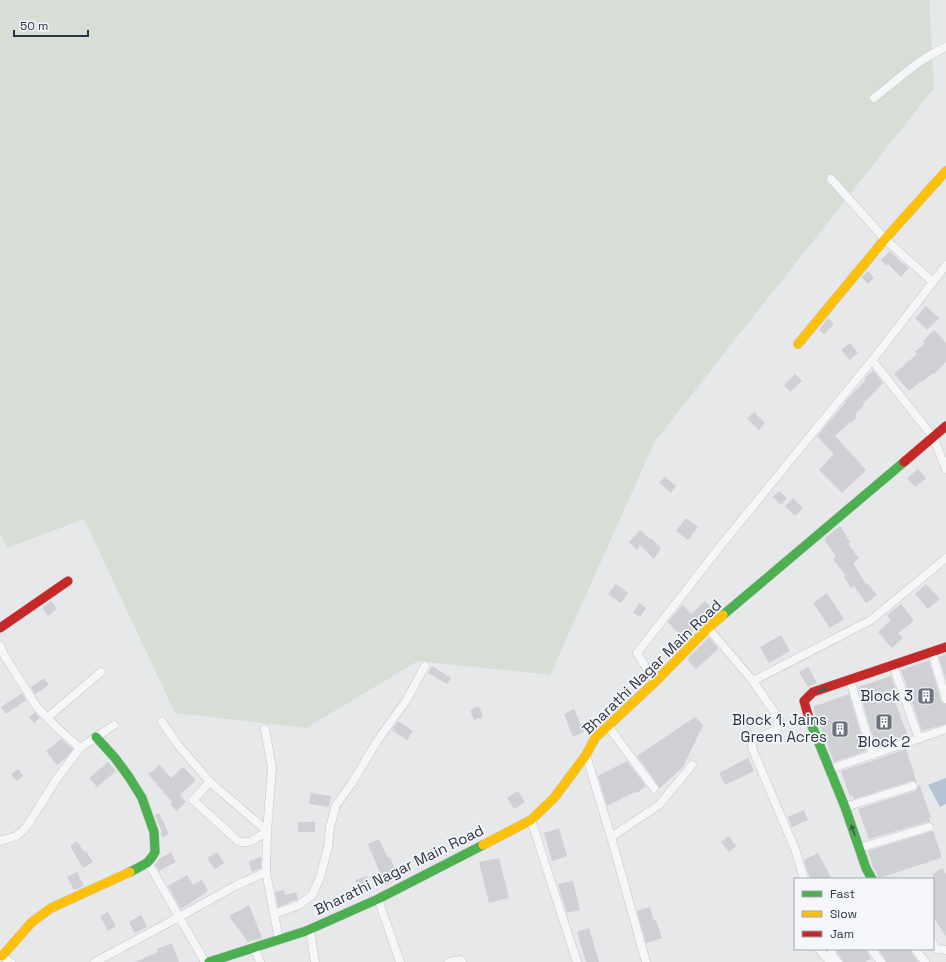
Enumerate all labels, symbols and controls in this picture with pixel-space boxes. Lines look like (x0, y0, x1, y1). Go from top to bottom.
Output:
scale bar (14, 12, 88, 38)
text: 50 m (20, 18, 48, 34)
street label: Bharathi Nagar Main Road (578, 595, 725, 738)
place label: Block 3 (860, 686, 913, 705)
building icon: Block 3 (916, 686, 936, 706)
one-way arrow (815, 687, 827, 693)
place label: Block 1, Jains Green Acres (732, 710, 827, 746)
building icon: Block 2 (874, 712, 894, 732)
building icon: Block 1, Jains Green Acres (830, 719, 850, 739)
place label: Block 2 (858, 732, 910, 751)
street label: Bharathi Nagar Main Road (311, 820, 487, 919)
one-way arrow (850, 823, 856, 835)
legend (794, 878, 934, 950)
text: Fast (830, 886, 855, 902)
text: Slow (830, 906, 857, 922)
text: Jam (830, 926, 854, 942)

